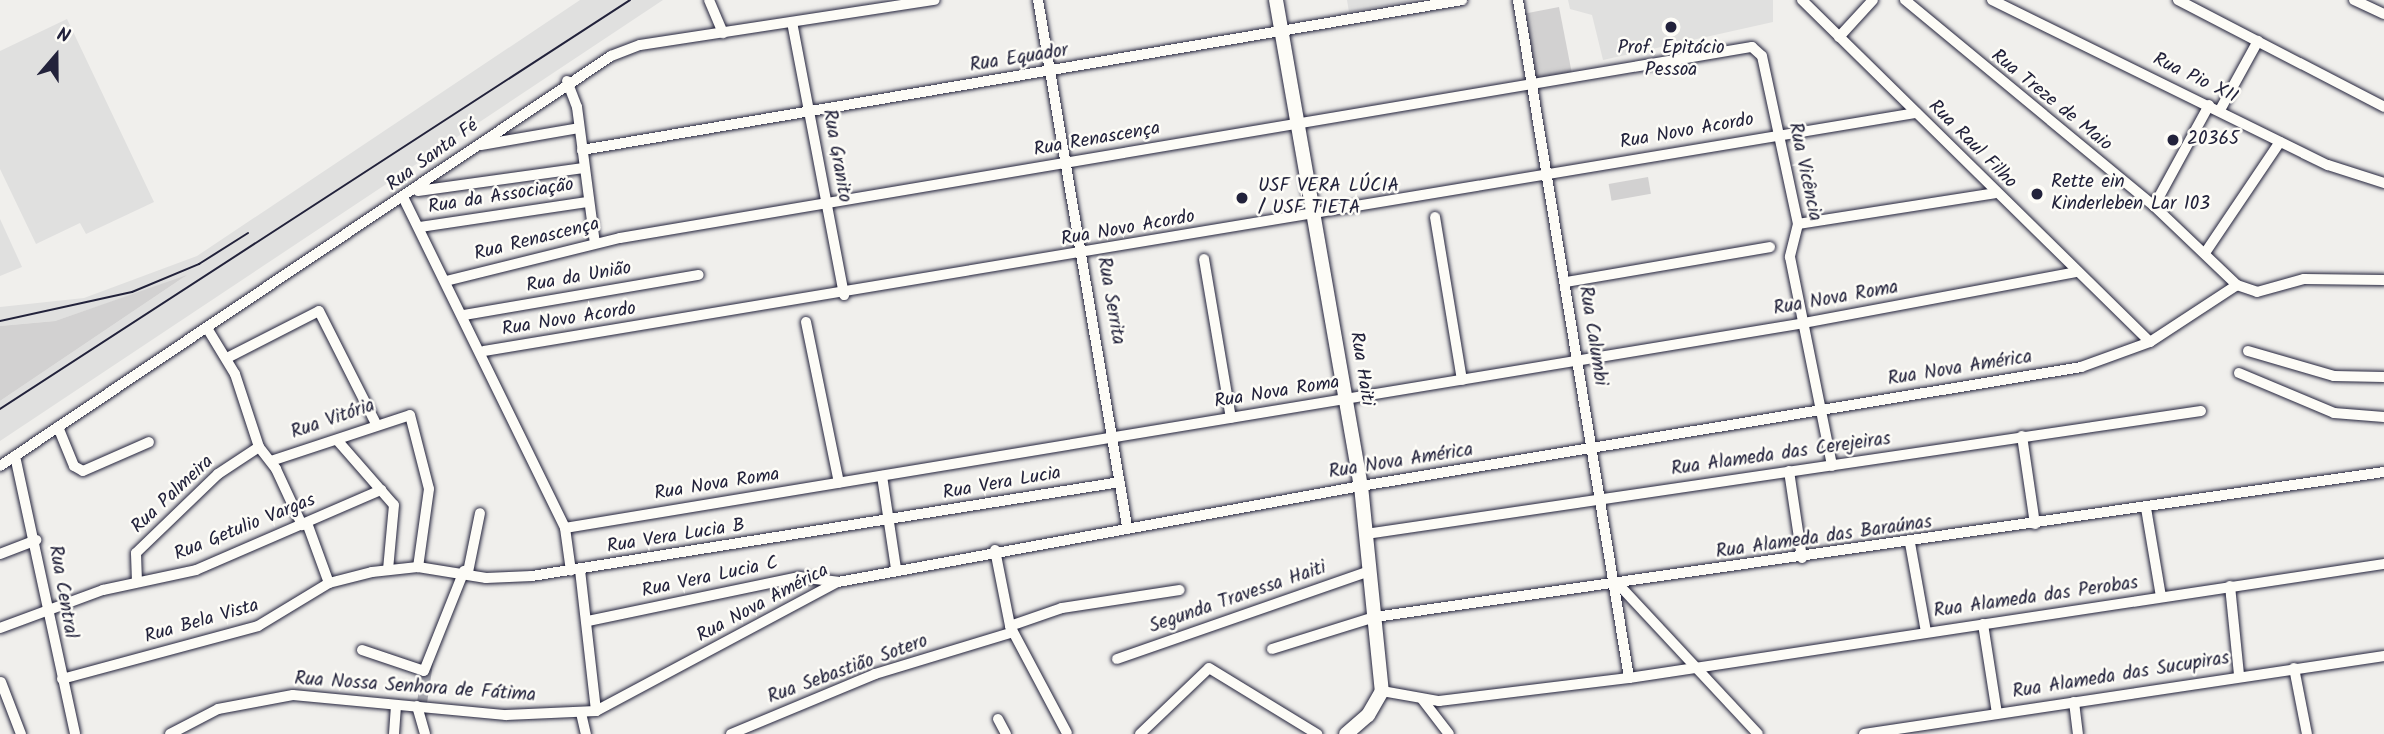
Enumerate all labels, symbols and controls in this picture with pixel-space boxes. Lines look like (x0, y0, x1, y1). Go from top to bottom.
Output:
marker: Prof. Epitácio Pessoa (1663, 19, 1679, 35)
text: N (52, 20, 74, 52)
north arrow (21, 21, 91, 91)
place label: Prof. Epitácio Pessoa (1617, 38, 1725, 82)
street label: Rua Equador (968, 40, 1070, 78)
street label: Rua Treze de Maio (1986, 45, 2116, 157)
street label: Rua Pio XII (2149, 49, 2241, 109)
street label: Rua Raul Filho (1923, 96, 2021, 194)
street label: Rua Granito (817, 108, 855, 204)
street label: Rua Novo Acordo (1618, 109, 1756, 155)
street label: Rua Santa Fé (383, 115, 483, 197)
street label: Rua Renascença (1032, 118, 1162, 162)
street label: Rua Vicência (1782, 121, 1826, 223)
place label: 20365 (2187, 129, 2239, 151)
marker: 20365 (2165, 132, 2181, 148)
place label: Rette ein Kinderleben Lar 103 (2051, 172, 2210, 216)
street label: Rua da Associação (427, 174, 575, 220)
place label: USF VERA LÚCIA / USF TIETA (1258, 176, 1399, 220)
marker: Rette ein Kinderleben Lar 103 (2029, 186, 2045, 202)
marker: USF VERA LÚCIA / USF TIETA (1232, 188, 1252, 208)
street label: Rua Novo Acordo (1059, 206, 1197, 252)
street label: Rua Renascença (472, 213, 602, 267)
street label: Rua Serrita (1091, 255, 1129, 347)
street label: Rua da União (525, 258, 633, 298)
street label: Rua Nova Roma (1772, 277, 1900, 321)
street label: Rua Calumbi (1573, 285, 1611, 387)
street label: Rua Novo Acordo (500, 298, 638, 342)
street label: Rua Haiti (1344, 330, 1378, 408)
street label: Rua Nova América (1886, 346, 2034, 392)
street label: Rua Nova Roma (1213, 372, 1341, 414)
street label: Rua Vitória (288, 395, 378, 445)
street label: Rua Alameda das Cerejeiras (1670, 428, 1892, 482)
street label: Rua Nova América (1327, 439, 1475, 485)
street label: Rua Palmeira (127, 451, 219, 539)
street label: Rua Vera Lucia (941, 462, 1063, 506)
street label: Rua Nova Roma (653, 464, 781, 506)
street label: Rua Getulio Vargas (171, 489, 319, 567)
street label: Rua Alameda das Baraúnas (1714, 512, 1934, 564)
street label: Rua Vera Lucia B (605, 515, 747, 559)
street label: Rua Central (43, 544, 81, 640)
street label: Rua Vera Lucia C (640, 552, 780, 604)
street label: Segunda Travessa Haiti (1147, 557, 1329, 639)
street label: Rua Nova América (693, 560, 833, 648)
street label: Rua Alameda das Perobas (1932, 572, 2140, 624)
street label: Rua Bela Vista (142, 595, 262, 649)
street label: Rua Sebastião Sotero (765, 630, 931, 710)
street label: Rua Alameda das Sucupiras (2011, 648, 2231, 704)
street label: Rua Nossa Senhora de Fátima (294, 668, 536, 708)

